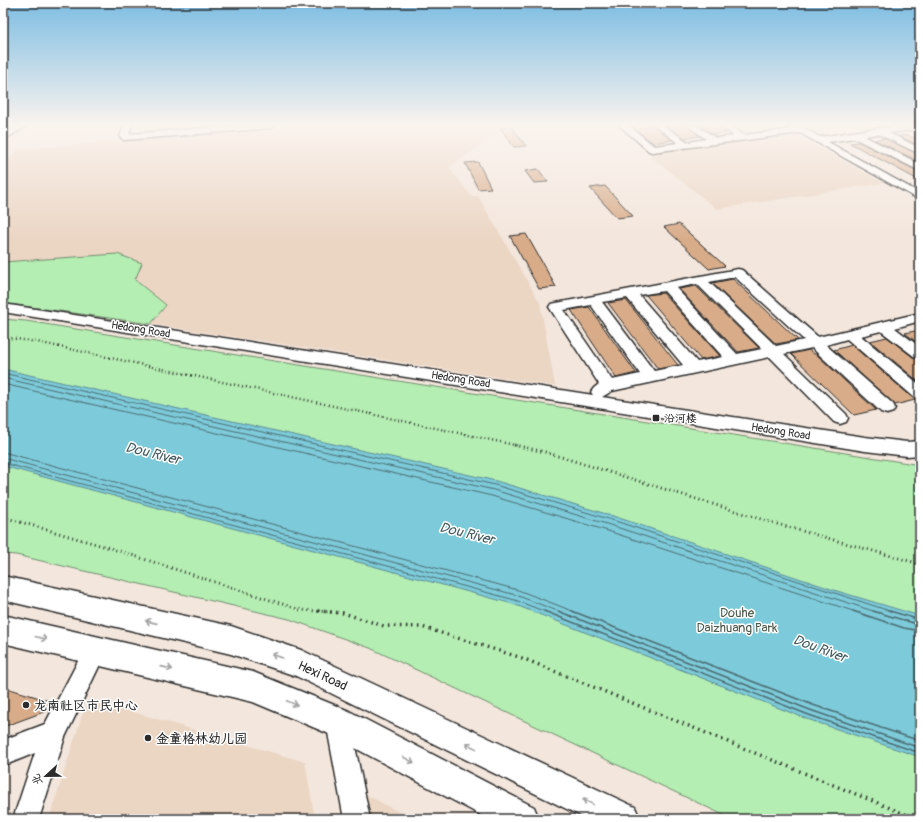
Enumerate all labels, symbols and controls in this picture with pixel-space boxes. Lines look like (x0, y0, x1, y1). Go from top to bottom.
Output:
street label: Hedong Road (110, 318, 171, 341)
street label: Hedong Road (430, 368, 491, 391)
place label: 沿河楼 (664, 412, 697, 425)
marker: 沿河楼 (651, 413, 661, 423)
street label: Hedong Road (750, 420, 811, 443)
water label: Dou River (124, 439, 184, 469)
water label: Dou River (438, 519, 498, 549)
park label: Douhe Daizhuang Park (696, 605, 778, 636)
one-way arrow (145, 618, 158, 625)
water label: Dou River (791, 631, 851, 667)
one-way arrow (34, 635, 47, 642)
one-way arrow (270, 652, 283, 659)
street label: Hexi Road (295, 658, 350, 694)
one-way arrow (161, 665, 174, 672)
place label: 龙南社区市民中心 (34, 698, 138, 714)
marker: 龙南社区市民中心 (21, 700, 31, 710)
one-way arrow (286, 700, 298, 708)
place label: 金童格林幼儿园 (156, 731, 247, 747)
marker: 金童格林幼儿园 (143, 733, 153, 743)
one-way arrow (465, 742, 477, 749)
north arrow (26, 756, 66, 796)
one-way arrow (403, 756, 415, 764)
text: 北 (29, 772, 45, 787)
one-way arrow (582, 798, 594, 805)

